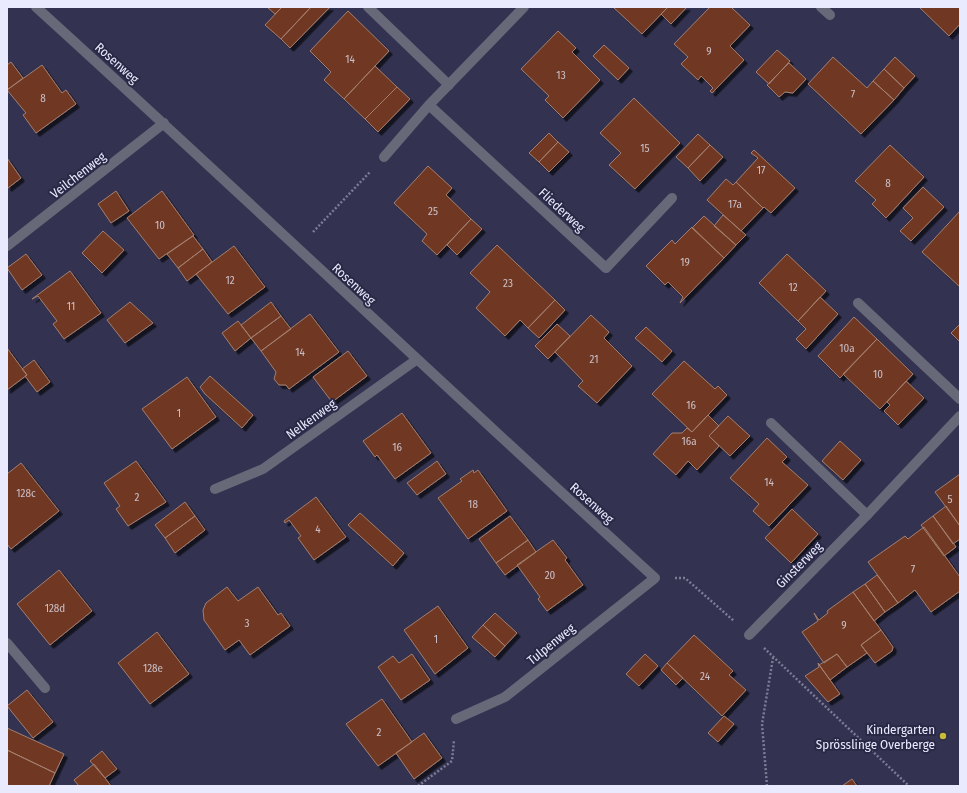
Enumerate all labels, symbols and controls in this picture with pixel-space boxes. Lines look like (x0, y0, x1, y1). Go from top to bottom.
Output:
street label: Rosenweg (92, 39, 143, 87)
house number: 9 (706, 45, 712, 58)
house number: 14 (345, 53, 355, 66)
house number: 13 (556, 69, 566, 82)
house number: 7 (851, 88, 856, 101)
house number: 8 (40, 92, 46, 105)
house number: 15 (640, 142, 650, 155)
street label: Veilchenweg (47, 148, 109, 201)
house number: 17 (757, 164, 766, 177)
house number: 8 (885, 177, 891, 190)
street label: Fliederweg (536, 185, 589, 236)
house number: 17a (728, 198, 742, 211)
house number: 25 (428, 205, 438, 218)
house number: 10 (155, 219, 165, 232)
house number: 19 (680, 256, 690, 269)
street label: Rosenweg (329, 260, 379, 308)
house number: 12 (225, 274, 235, 287)
house number: 23 (503, 277, 513, 290)
house number: 12 (788, 281, 798, 294)
house number: 11 (67, 300, 75, 313)
house number: 10a (839, 342, 855, 355)
house number: 14 (295, 346, 305, 359)
house number: 21 (590, 353, 598, 366)
house number: 10 (873, 368, 883, 381)
street label: Nelkenweg (283, 395, 340, 442)
house number: 16 (686, 399, 696, 412)
house number: 1 (177, 407, 181, 420)
house number: 16a (681, 435, 697, 448)
house number: 16 (392, 441, 402, 454)
house number: 14 (764, 476, 774, 489)
street label: Rosenweg (567, 479, 618, 527)
house number: 128c (16, 487, 36, 500)
house number: 2 (135, 491, 140, 504)
house number: 5 (947, 493, 953, 506)
house number: 18 (468, 498, 478, 511)
house number: 4 (315, 523, 321, 536)
street label: Ginsterweg (773, 538, 826, 591)
house number: 7 (911, 563, 916, 576)
house number: 20 (545, 569, 556, 582)
house number: 128d (45, 602, 65, 615)
house number: 3 (245, 617, 250, 630)
house number: 9 (841, 619, 847, 632)
street label: Tulpenweg (524, 620, 579, 668)
house number: 1 (434, 633, 438, 646)
house number: 128e (143, 662, 163, 675)
house number: 24 (700, 670, 711, 683)
place label: Kindergarten Sprösslinge Overberge (816, 722, 935, 752)
house number: 2 (377, 726, 382, 739)
marker: Kindergarten Sprösslinge Overberge (938, 731, 948, 741)

